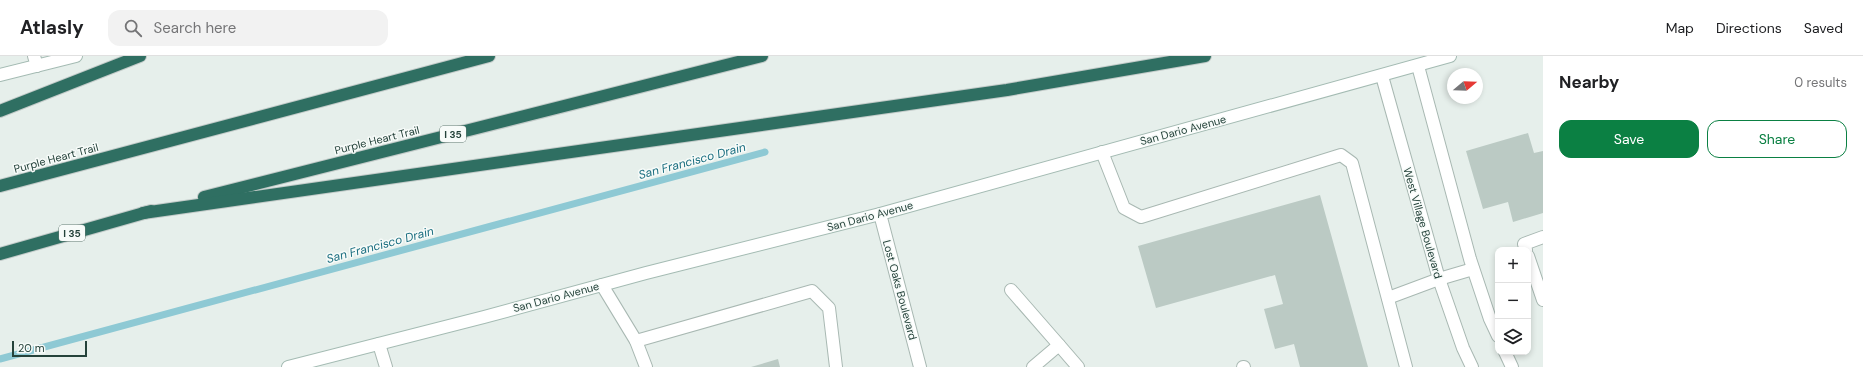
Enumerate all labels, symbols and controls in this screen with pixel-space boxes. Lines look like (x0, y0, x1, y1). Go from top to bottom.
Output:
search box (108, 10, 388, 46)
text: Atlasly (20, 15, 84, 40)
icon: search (122, 17, 144, 39)
text: Search here (154, 18, 236, 38)
text: Map (1666, 19, 1694, 37)
text: Directions (1716, 19, 1782, 37)
text: Saved (1804, 19, 1843, 37)
north arrow (1447, 68, 1483, 104)
text: Nearby (1559, 71, 1619, 93)
text: 0 results (1794, 74, 1847, 91)
street label: San Dario Avenue (1138, 112, 1228, 148)
button: Save (1559, 120, 1699, 158)
button: Share (1707, 120, 1847, 158)
street label: Purple Heart Trail (333, 123, 421, 157)
road number: I 35 (440, 126, 466, 142)
water label: San Francisco Drain (637, 139, 747, 183)
street label: Purple Heart Trail (12, 140, 100, 176)
street label: West Village Boulevard (1400, 166, 1446, 280)
street label: San Dario Avenue (825, 198, 915, 234)
water label: San Francisco Drain (325, 223, 435, 267)
road number: I 35 (59, 225, 85, 241)
street label: Lost Oaks Boulevard (880, 238, 920, 342)
map controls (1495, 247, 1531, 355)
button: + (1495, 247, 1531, 283)
street label: San Dario Avenue (511, 279, 601, 315)
button: − (1495, 283, 1531, 319)
button: layers (1495, 319, 1531, 355)
scale bar (12, 339, 87, 358)
text: 20 m (18, 341, 44, 355)

